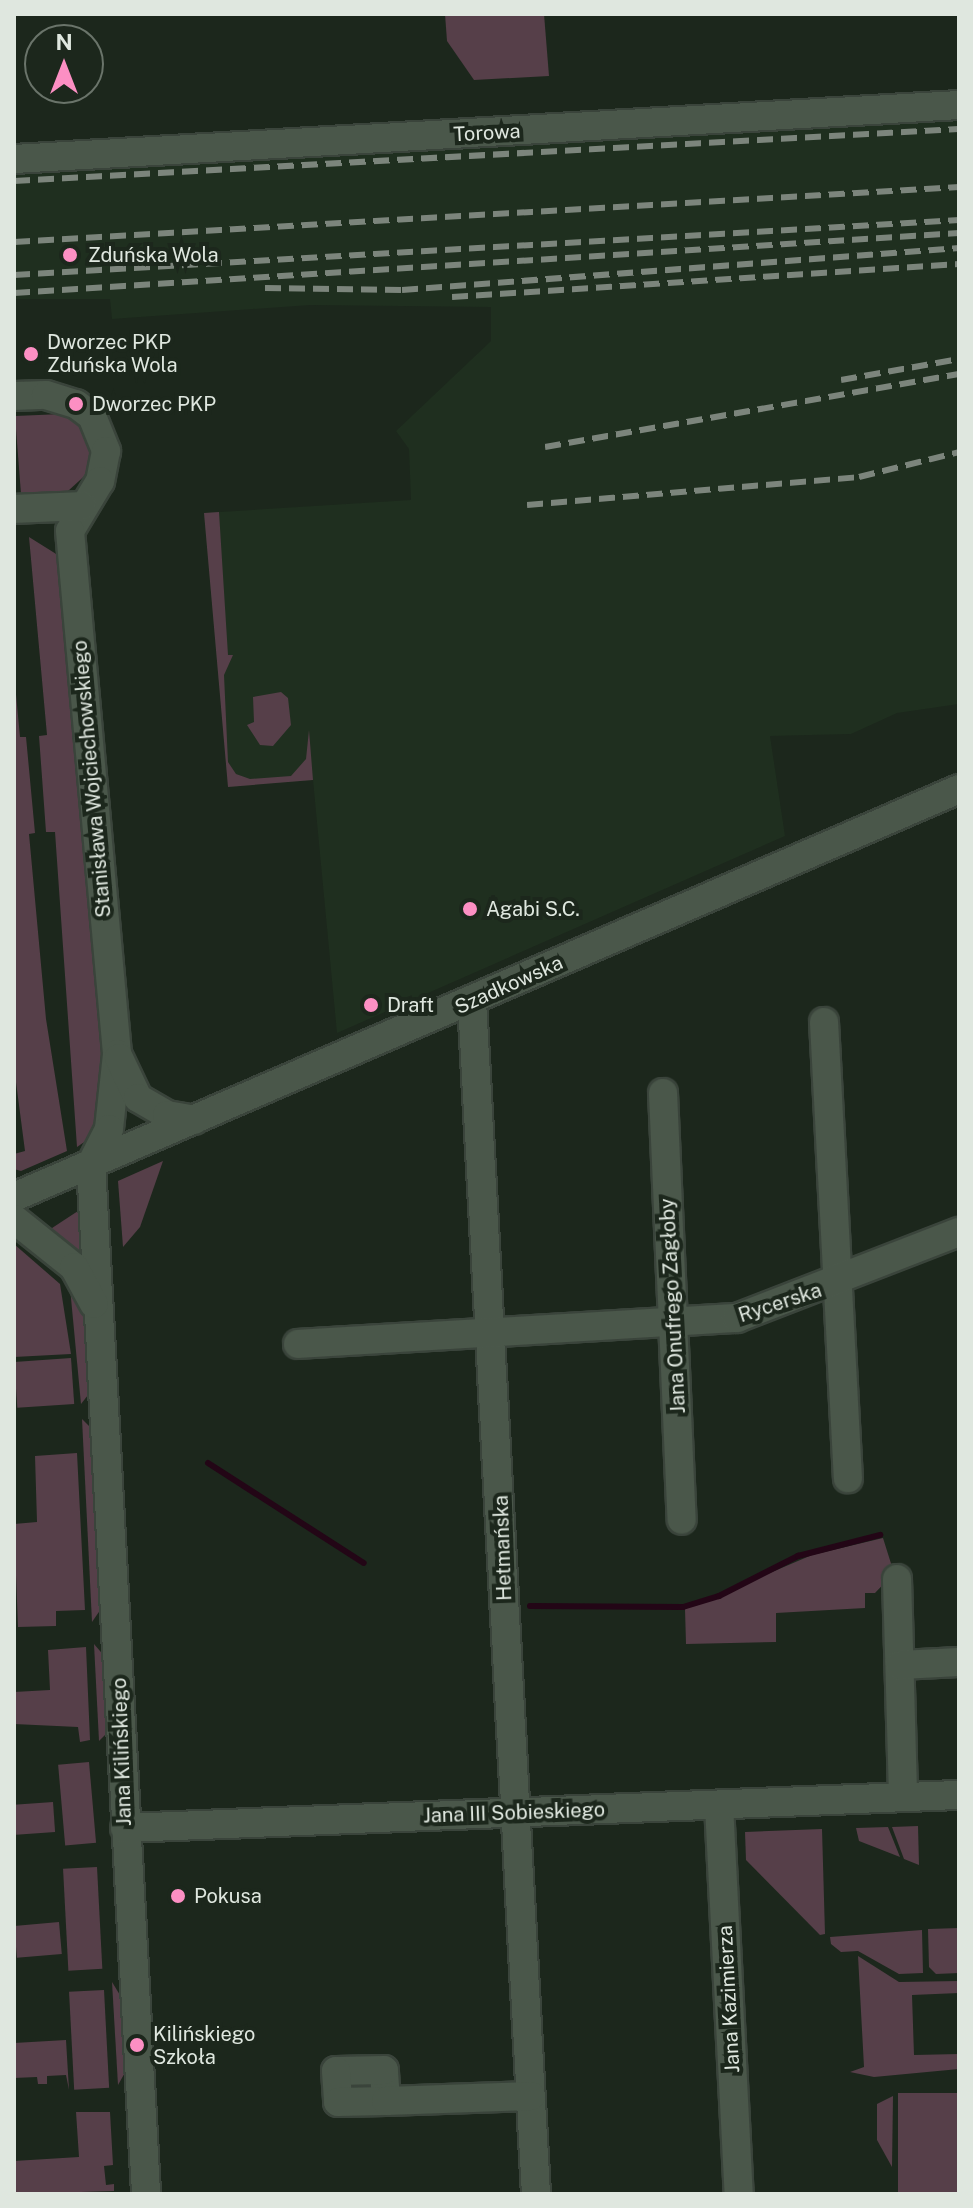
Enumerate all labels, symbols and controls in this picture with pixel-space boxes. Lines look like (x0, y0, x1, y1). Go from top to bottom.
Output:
north arrow (24, 24, 104, 104)
text: N (55, 29, 73, 55)
street label: Torowa (453, 119, 521, 147)
place label: Zduńska Wola (88, 243, 219, 267)
marker: Zduńska Wola (59, 244, 81, 266)
place label: Dworzec PKP Zduńska Wola (47, 330, 178, 377)
marker: Dworzec PKP Zduńska Wola (22, 345, 40, 363)
place label: Dworzec PKP (92, 392, 216, 416)
marker: Dworzec PKP (67, 395, 85, 413)
street label: Stanisława Wojciechowskiego (68, 639, 116, 919)
place label: Agabi S.C. (486, 897, 580, 921)
marker: Agabi S.C. (461, 900, 479, 918)
street label: Szadkowska (451, 951, 567, 1019)
place label: Draft (387, 993, 434, 1017)
marker: Draft (362, 996, 380, 1014)
street label: Jana Onufrego Zagłoby (655, 1198, 691, 1414)
street label: Rycerska (735, 1278, 825, 1328)
street label: Hetmańska (489, 1495, 517, 1601)
street label: Jana Kilińskiego (107, 1677, 137, 1827)
street label: Jana III Sobieskiego (423, 1798, 605, 1828)
place label: Pokusa (194, 1884, 262, 1908)
marker: Pokusa (169, 1887, 187, 1905)
street label: Jana Kazimierza (713, 1925, 745, 2073)
place label: Kilińskiego Szkoła (153, 2022, 255, 2069)
marker: Kilińskiego Szkoła (128, 2036, 146, 2054)

